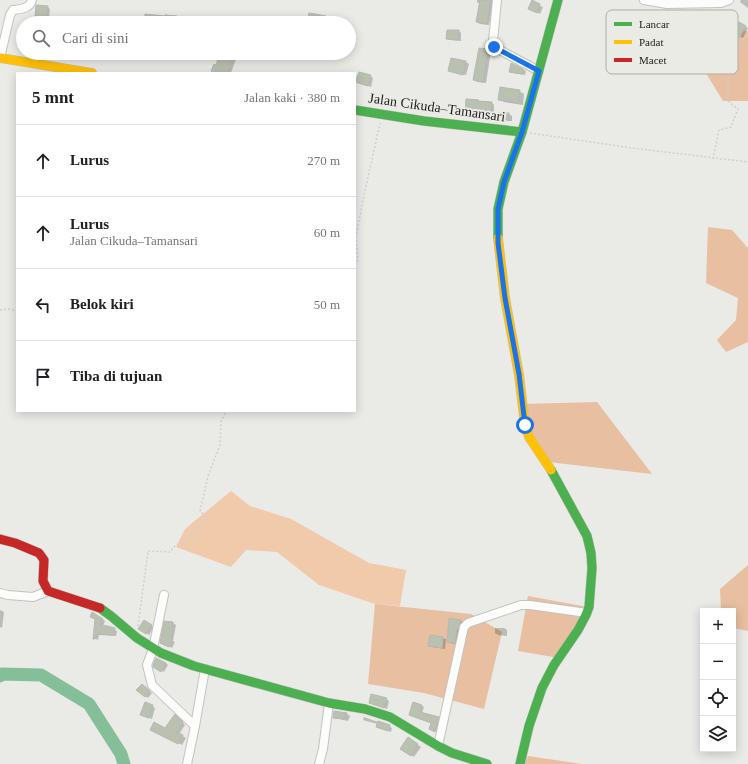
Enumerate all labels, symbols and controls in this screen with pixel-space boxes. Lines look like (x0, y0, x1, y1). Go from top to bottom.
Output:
legend (606, 10, 738, 74)
search box (16, 16, 356, 60)
text: Lancar (639, 18, 670, 30)
icon: search (30, 27, 52, 49)
text: Cari di sini (62, 30, 129, 46)
text: Padat (639, 36, 663, 48)
route end (485, 38, 503, 56)
text: Macet (639, 54, 666, 66)
text: 5 mnt (32, 88, 74, 107)
text: Jalan kaki · 380 m (244, 90, 340, 105)
street label: Jalan Cikuda–Tamansari (368, 90, 506, 125)
icon: ahead (32, 150, 54, 172)
text: Lurus (70, 152, 109, 168)
text: 270 m (307, 153, 340, 168)
text: Lurus (70, 216, 109, 232)
icon: ahead (32, 222, 54, 244)
text: 60 m (314, 225, 340, 240)
text: Jalan Cikuda–Tamansari (70, 233, 198, 248)
icon: left (32, 294, 54, 316)
text: Belok kiri (70, 296, 134, 312)
text: 50 m (314, 297, 340, 312)
icon: arrive (32, 366, 54, 388)
text: Tiba di tujuan (70, 368, 162, 384)
route start (516, 416, 534, 434)
map controls (700, 608, 736, 752)
button: + (700, 608, 736, 644)
button: − (700, 644, 736, 680)
button: locate (700, 680, 736, 716)
button: layers (700, 716, 736, 752)

